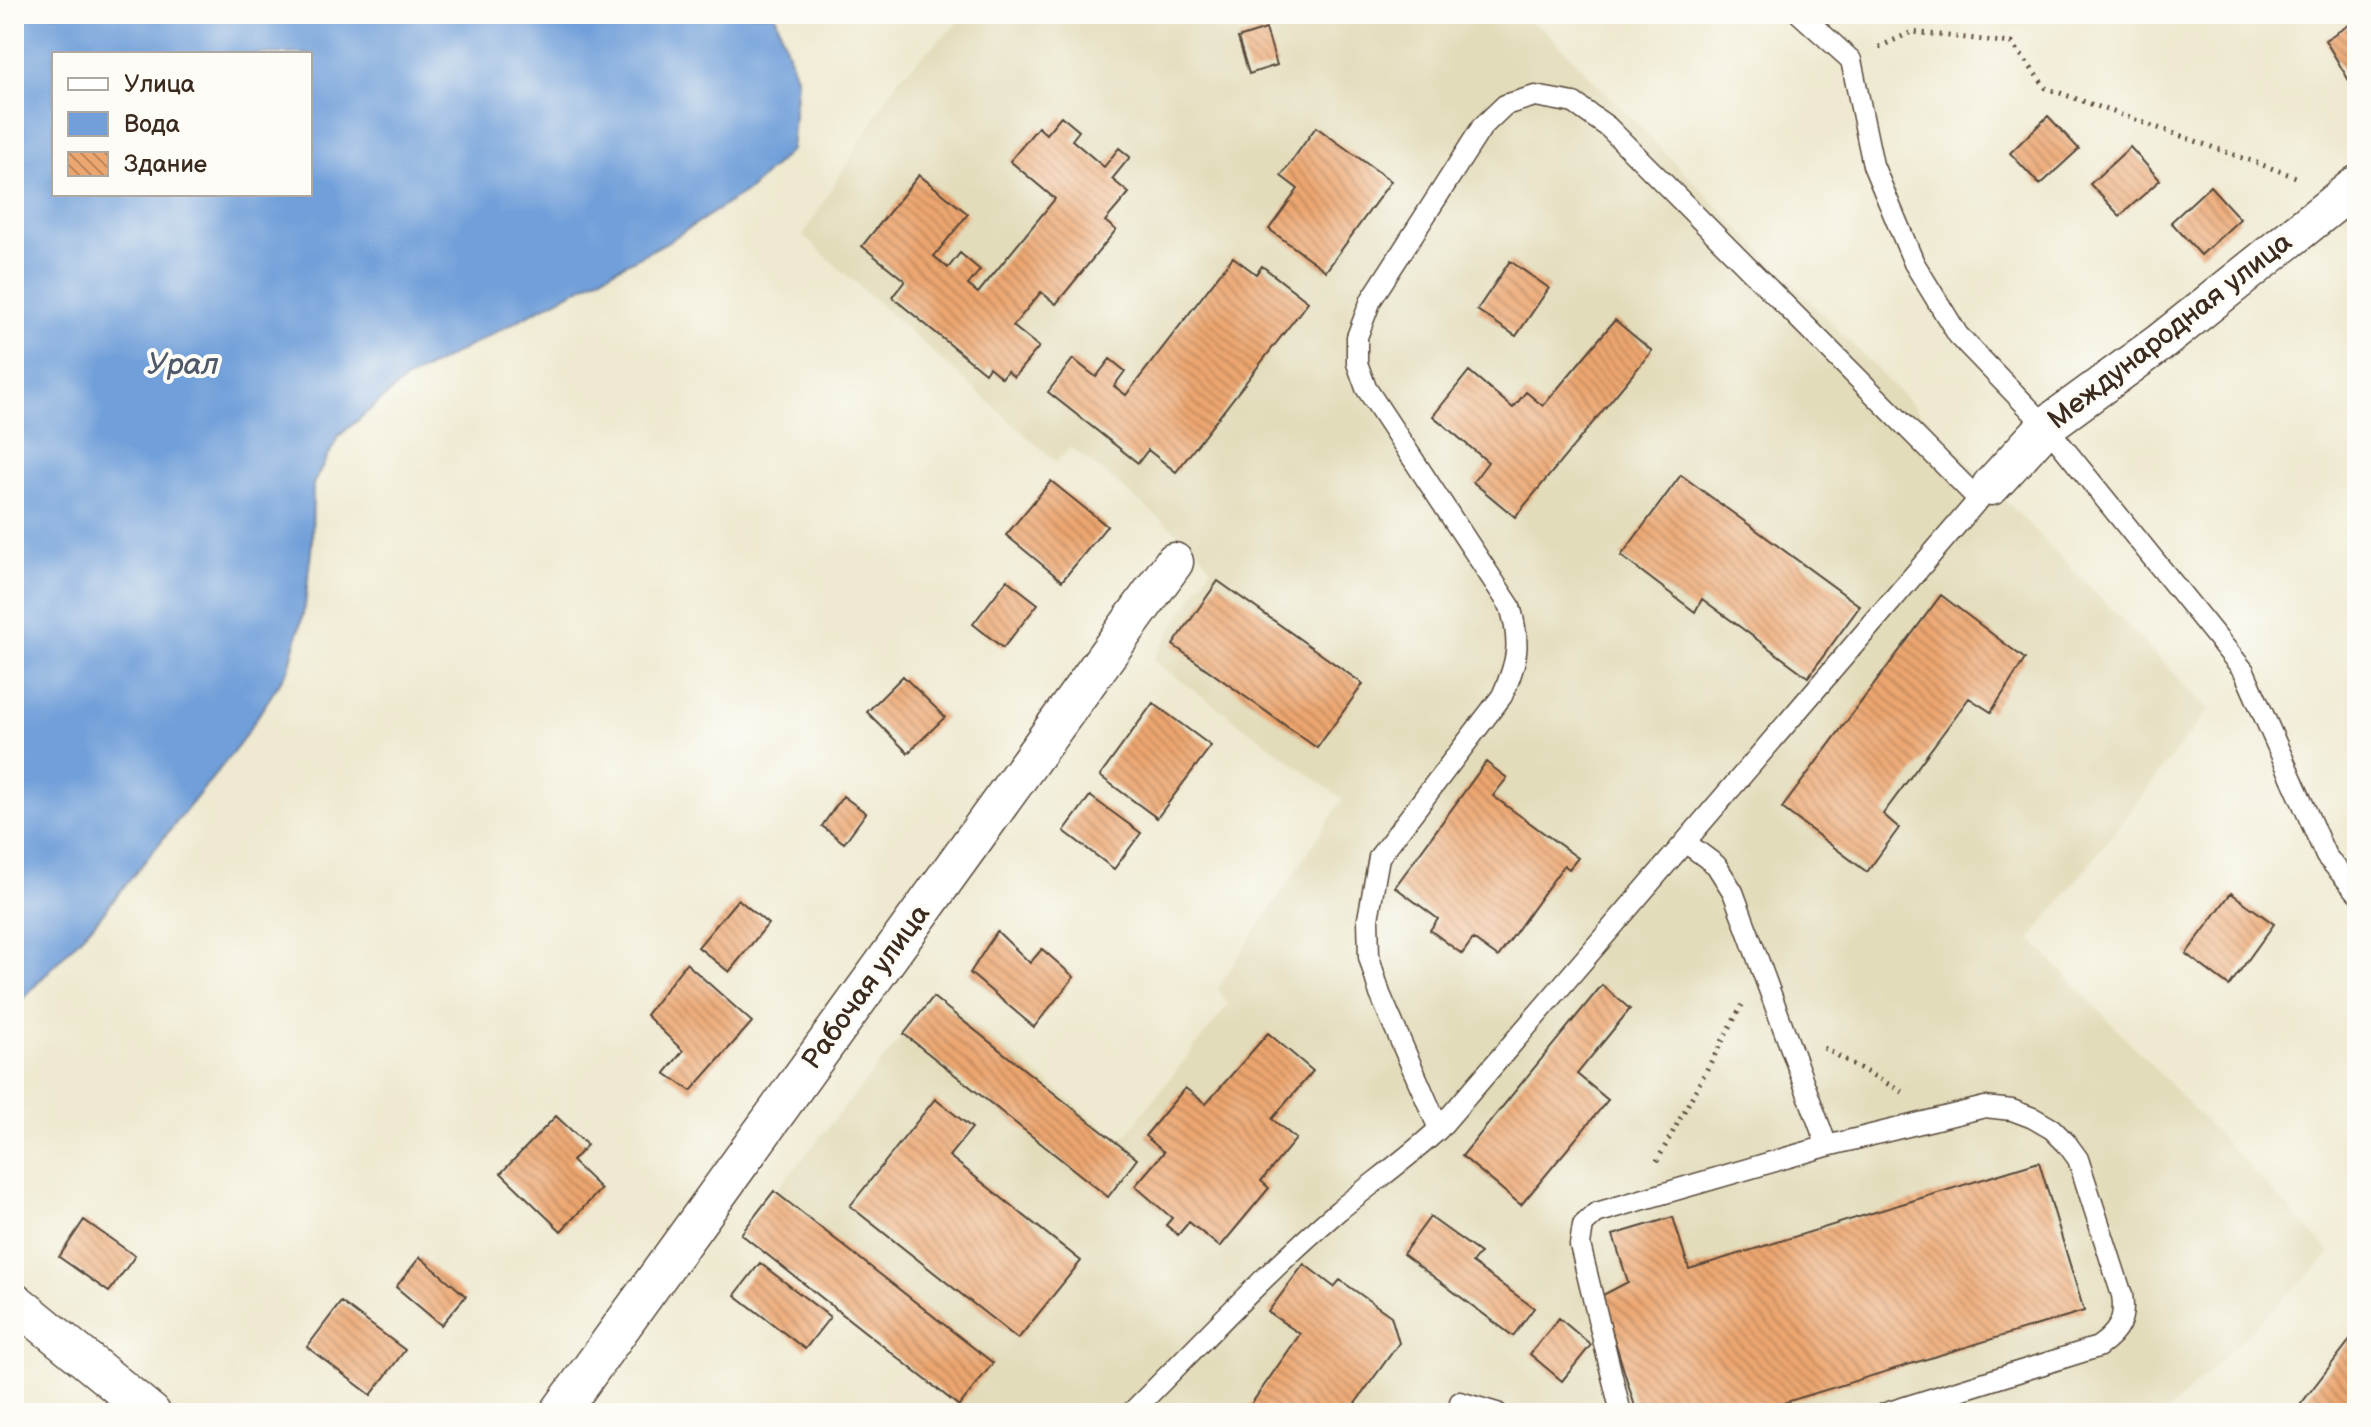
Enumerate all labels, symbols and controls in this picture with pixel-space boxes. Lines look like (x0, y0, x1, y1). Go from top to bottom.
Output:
legend (52, 52, 312, 196)
text: Улица (124, 70, 195, 99)
text: Вода (124, 110, 180, 139)
text: Здание (124, 150, 207, 179)
street label: Международная улица (2041, 225, 2299, 436)
water label: Урал (147, 347, 219, 383)
street label: Рабочая улица (795, 898, 937, 1076)

